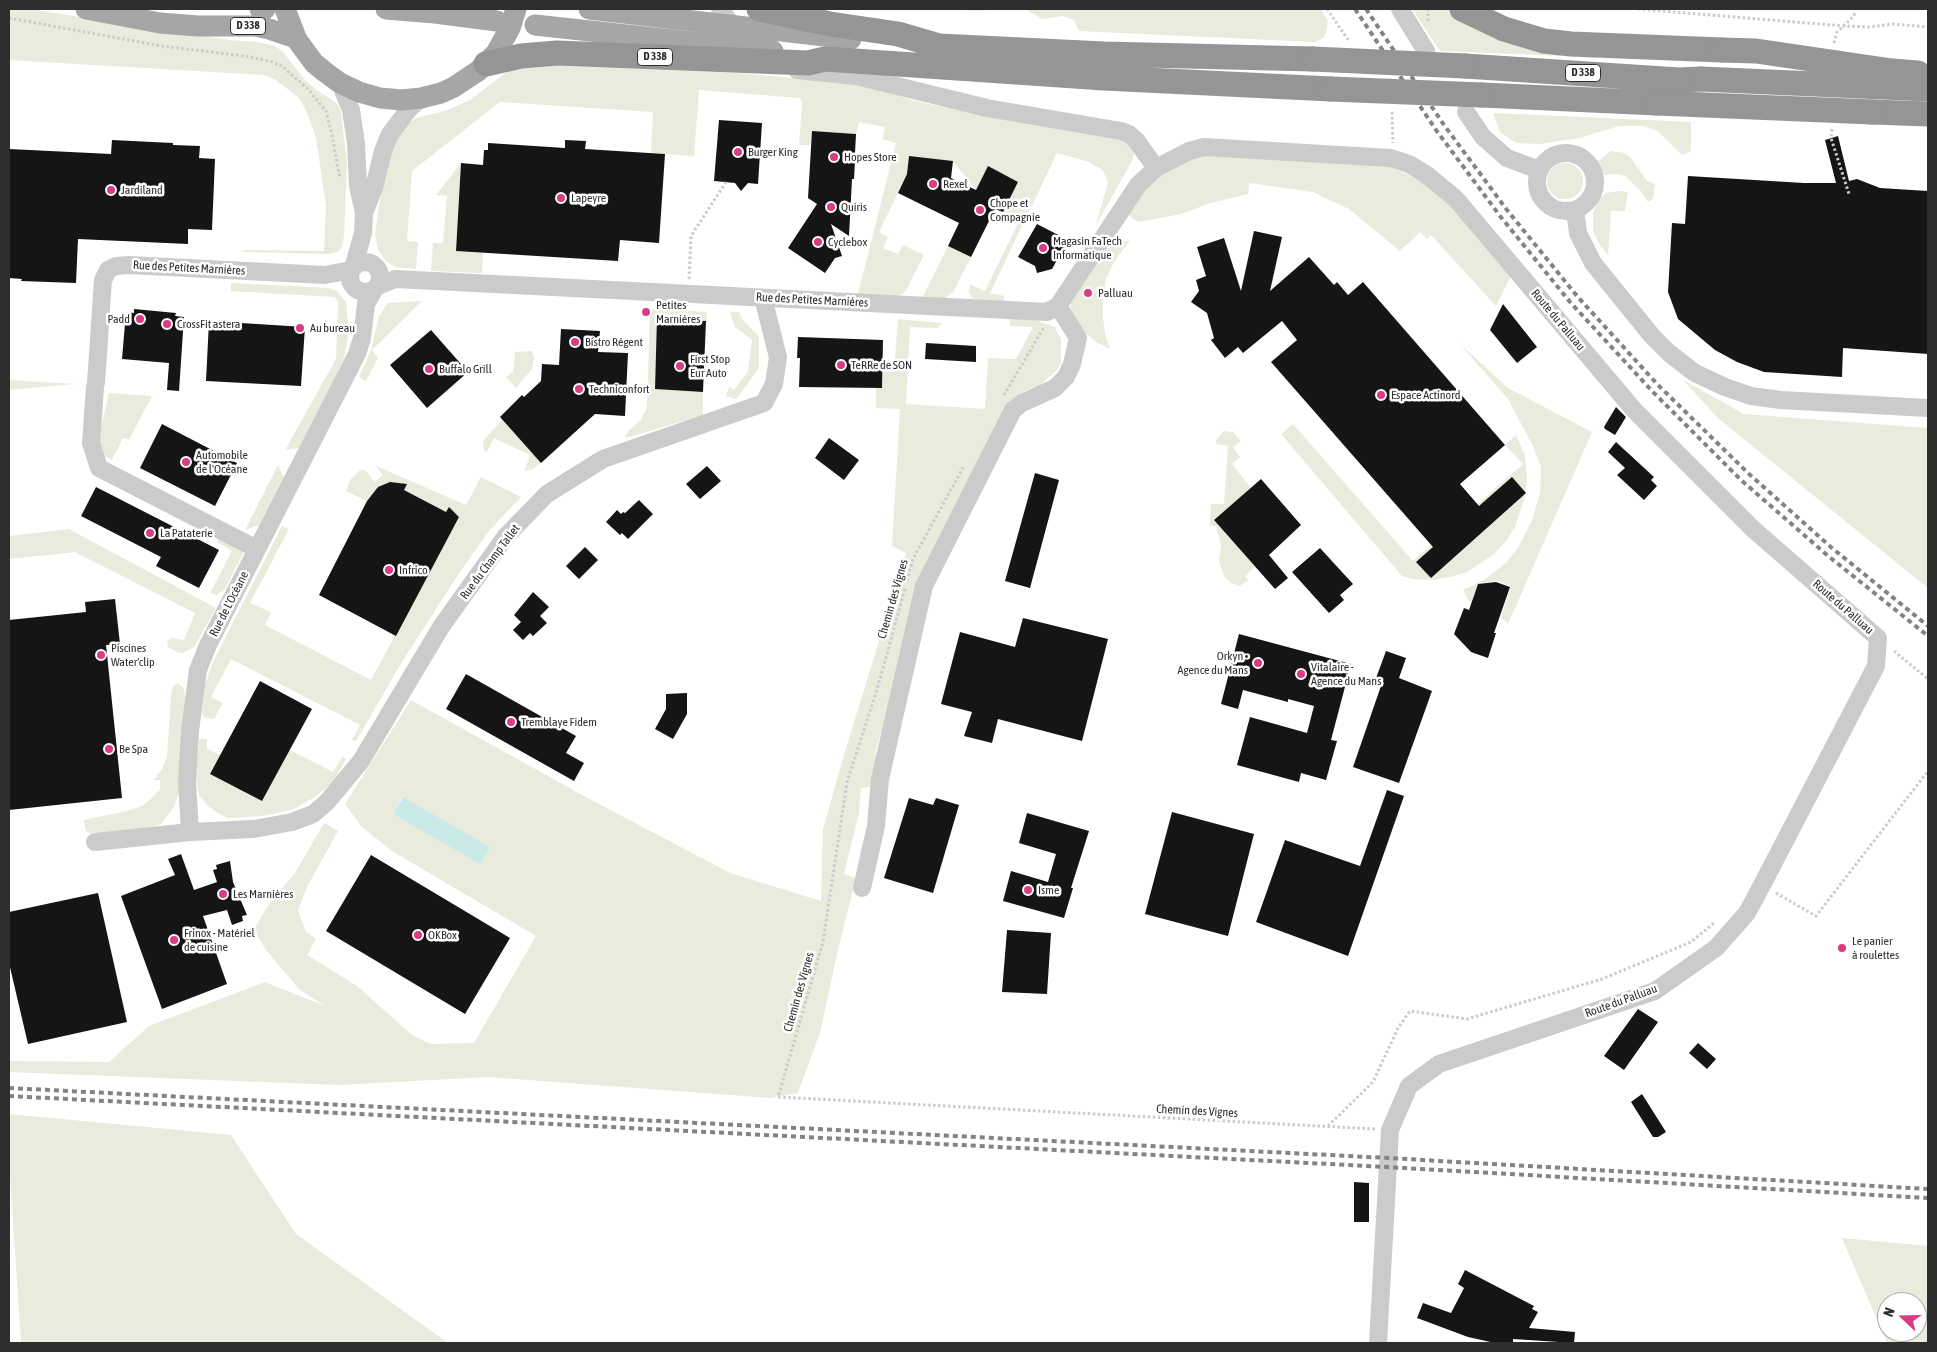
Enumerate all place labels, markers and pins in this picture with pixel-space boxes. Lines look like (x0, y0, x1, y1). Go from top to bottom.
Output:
place label: Burger King (748, 145, 798, 159)
marker: Burger King (732, 146, 744, 158)
place label: Hopes Store (844, 150, 897, 164)
marker: Hopes Store (828, 151, 840, 163)
place label: Rexel (943, 177, 968, 191)
marker: Rexel (927, 178, 939, 190)
place label: Jardiland (121, 183, 163, 197)
marker: Jardiland (105, 184, 117, 196)
place label: Lapeyre (571, 191, 606, 205)
marker: Lapeyre (555, 192, 567, 204)
place label: Chope et Compagnie (990, 196, 1040, 224)
place label: Quiris (841, 200, 867, 214)
marker: Quiris (825, 201, 837, 213)
marker: Chope et Compagnie (974, 204, 986, 216)
place label: Magasin FaTech Informatique (1053, 234, 1122, 262)
place label: Cyclebox (828, 235, 867, 249)
marker: Cyclebox (812, 236, 824, 248)
marker: Magasin FaTech Informatique (1037, 242, 1049, 254)
place label: Palluau (1098, 286, 1133, 300)
marker: Palluau (1082, 287, 1094, 299)
place label: Petites Marniéres (656, 298, 700, 326)
marker: Petites Marniéres (640, 306, 652, 318)
place label: Padd (107, 312, 130, 326)
marker: Padd (134, 313, 146, 325)
place label: CrossFit astera (177, 317, 240, 331)
marker: CrossFit astera (161, 318, 173, 330)
place label: Au bureau (310, 321, 355, 335)
marker: Au bureau (294, 322, 306, 334)
place label: Bistro Régent (585, 335, 643, 349)
marker: Bistro Régent (569, 336, 581, 348)
place label: First Stop Eur Auto (690, 352, 730, 380)
place label: TeRRe de SON (851, 358, 912, 372)
marker: TeRRe de SON (835, 359, 847, 371)
marker: First Stop Eur Auto (674, 360, 686, 372)
place label: Buffalo Grill (439, 362, 492, 376)
marker: Buffalo Grill (423, 363, 435, 375)
place label: Techniconfort (589, 382, 650, 396)
marker: Techniconfort (573, 383, 585, 395)
place label: Espace Actinord (1391, 388, 1460, 402)
marker: Espace Actinord (1375, 389, 1387, 401)
place label: Automobile de l'Océane (196, 448, 248, 476)
marker: Automobile de l'Océane (180, 456, 192, 468)
place label: La Pataterie (160, 526, 213, 540)
marker: La Pataterie (144, 527, 156, 539)
place label: Infrico (399, 563, 428, 577)
marker: Infrico (383, 564, 395, 576)
place label: Piscines Water'clip (111, 641, 155, 669)
marker: Piscines Water'clip (95, 649, 107, 661)
place label: Orkyn - Agence du Mans (1178, 649, 1248, 677)
marker: Orkyn - Agence du Mans (1252, 657, 1264, 669)
place label: Vitalaire - Agence du Mans (1311, 660, 1381, 688)
marker: Vitalaire - Agence du Mans (1295, 668, 1307, 680)
place label: Tremblaye Fidem (521, 715, 597, 729)
marker: Tremblaye Fidem (505, 716, 517, 728)
place label: Be Spa (119, 742, 148, 756)
marker: Be Spa (103, 743, 115, 755)
place label: Isme (1038, 883, 1059, 897)
marker: Isme (1022, 884, 1034, 896)
place label: Les Marnières (233, 887, 293, 901)
marker: Les Marnières (217, 888, 229, 900)
place label: Frinox - Matériel de cuisine (184, 926, 255, 954)
place label: OKBox (428, 928, 457, 942)
marker: OKBox (412, 929, 424, 941)
marker: Frinox - Matériel de cuisine (168, 934, 180, 946)
place label: Le panier à roulettes (1852, 934, 1899, 962)
marker: Le panier à roulettes (1836, 942, 1848, 954)

